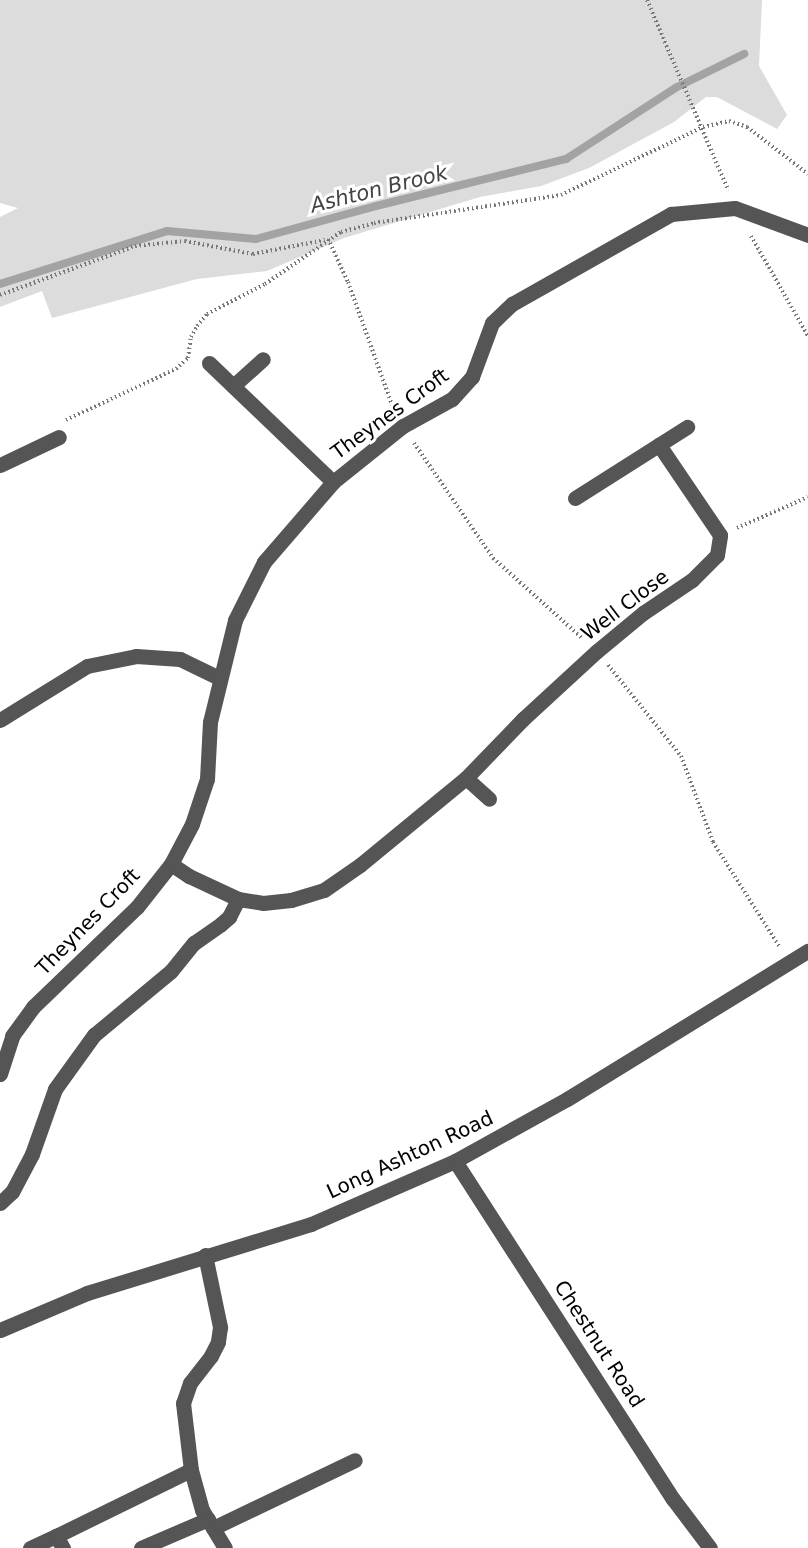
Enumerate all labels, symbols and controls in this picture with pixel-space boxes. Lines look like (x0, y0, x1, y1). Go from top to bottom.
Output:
water label: Ashton Brook (308, 160, 450, 218)
street label: Theynes Croft (327, 363, 453, 465)
street label: Well Close (577, 564, 673, 646)
street label: Theynes Croft (31, 864, 145, 980)
street label: Long Ashton Road (323, 1106, 497, 1204)
street label: Chestnut Road (549, 1276, 649, 1412)

